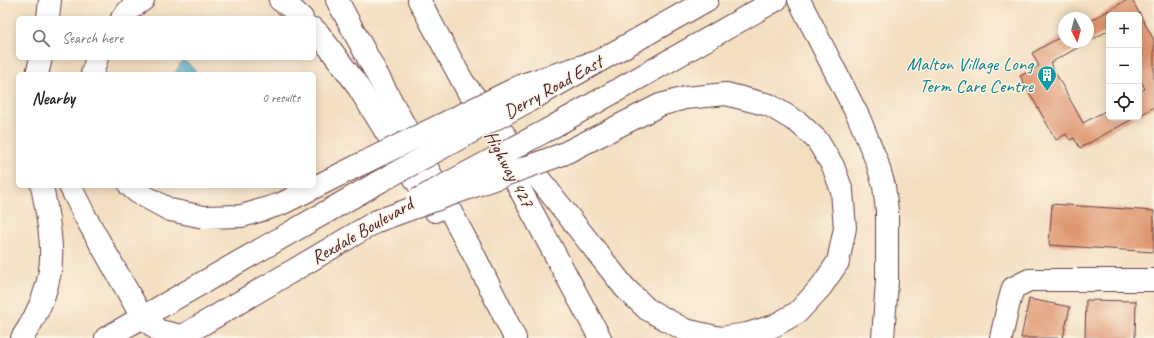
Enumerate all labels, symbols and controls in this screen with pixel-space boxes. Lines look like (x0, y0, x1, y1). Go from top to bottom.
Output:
north arrow (1058, 12, 1094, 48)
map controls (1106, 12, 1142, 120)
button: + (1106, 12, 1142, 48)
search box (16, 16, 316, 60)
icon: search (30, 27, 52, 49)
text: Search here (62, 29, 123, 48)
button: − (1106, 48, 1142, 84)
street label: Derry Road East (499, 49, 609, 124)
place label: Malton Village Long Term Care Centre (906, 52, 1035, 98)
building icon: Malton Village Long Term Care Centre (1036, 64, 1058, 92)
button: locate (1106, 84, 1142, 120)
text: Nearby (32, 88, 75, 109)
text: 0 results (262, 90, 300, 106)
street label: Highway 427 (479, 126, 540, 213)
street label: Rexdale Boulevard (307, 190, 420, 270)

